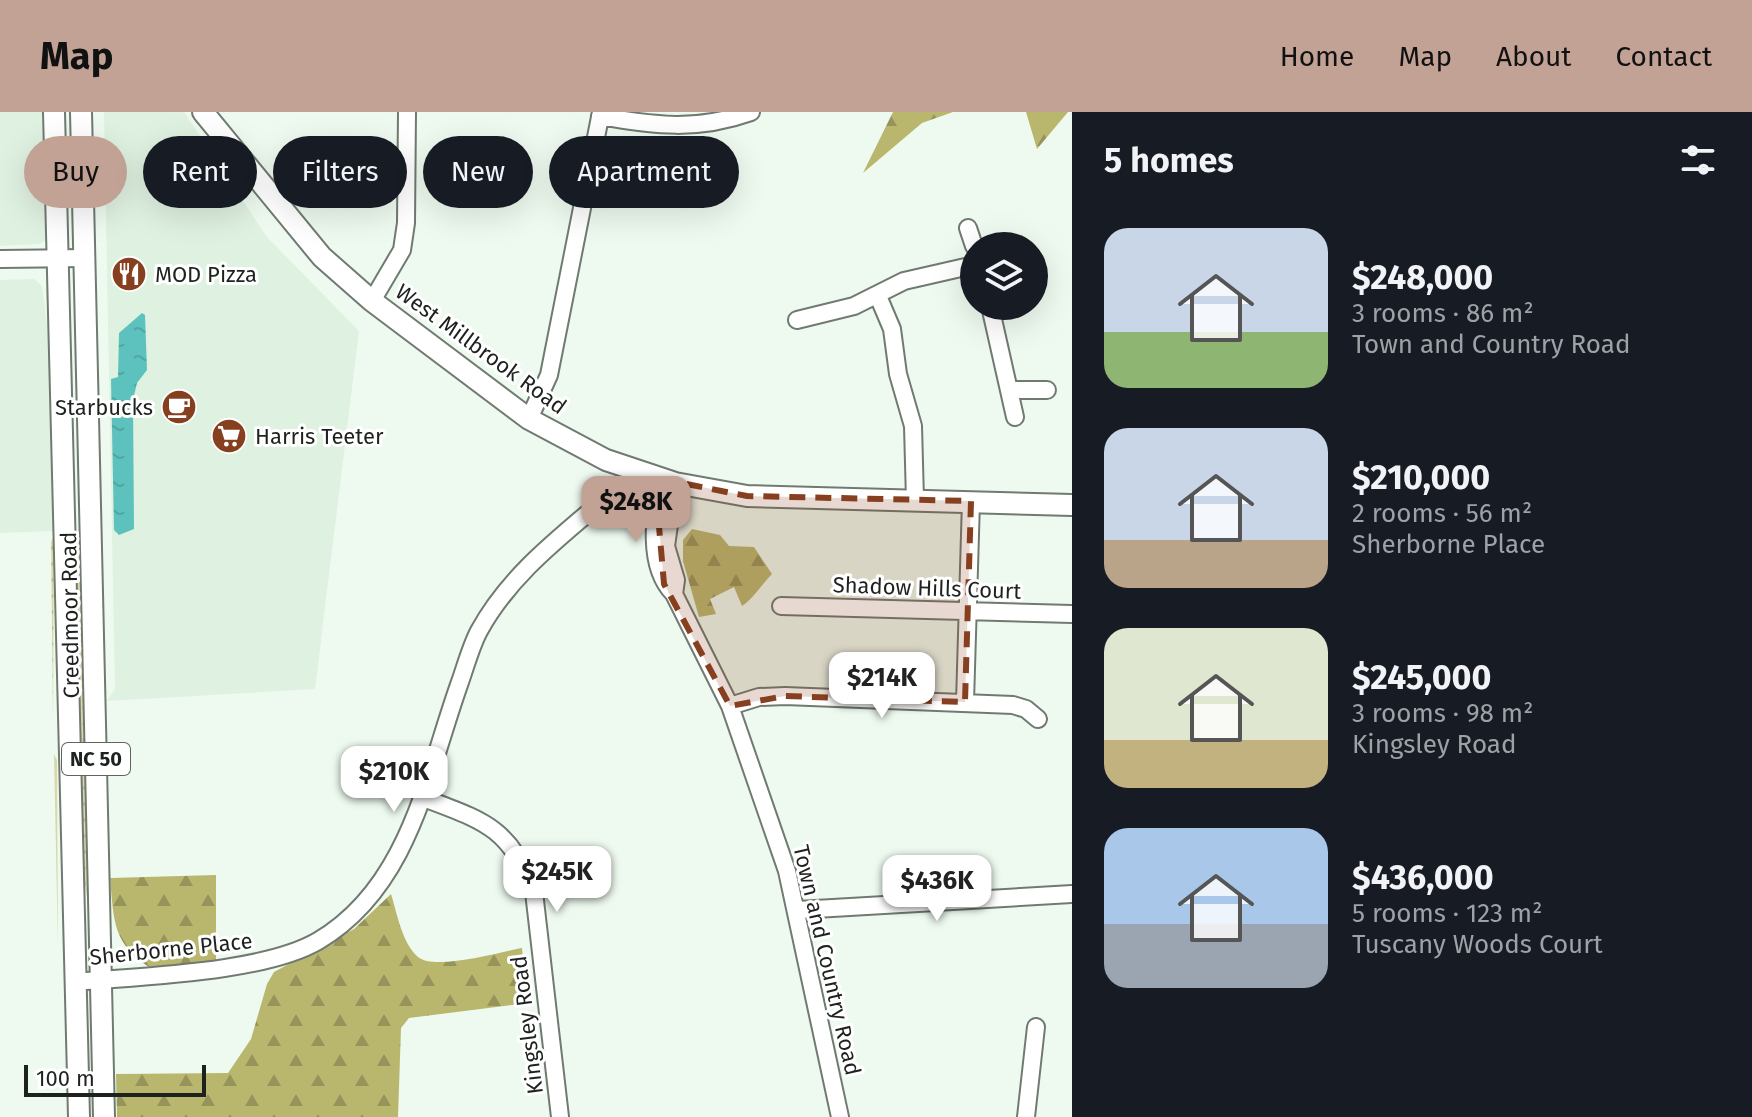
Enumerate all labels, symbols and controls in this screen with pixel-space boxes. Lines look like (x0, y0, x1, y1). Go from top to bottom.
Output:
text: Map (40, 33, 113, 79)
text: Home (1280, 40, 1354, 73)
text: Map (1398, 40, 1452, 73)
text: About (1496, 40, 1571, 73)
text: Contact (1615, 40, 1712, 73)
chip: Buy (24, 136, 127, 208)
chip: Rent (143, 136, 257, 208)
chip: Filters (273, 136, 407, 208)
chip: New (423, 136, 533, 208)
chip: Apartment (549, 136, 739, 208)
icon: filters (1676, 138, 1720, 182)
text: 5 homes (1104, 140, 1234, 181)
map controls (960, 232, 1048, 320)
button: layers (960, 232, 1048, 320)
restaurant icon: MOD Pizza (110, 255, 148, 293)
text: $248,000 (1352, 257, 1493, 298)
icon: home (1168, 260, 1264, 356)
place label: MOD Pizza (155, 261, 257, 288)
street label: West Millbrook Road (390, 278, 572, 420)
text: 3 rooms · 86 m² (1352, 298, 1534, 329)
text: Town and Country Road (1352, 329, 1630, 360)
cafe icon: Starbucks (160, 388, 198, 426)
place label: Starbucks (55, 394, 153, 421)
supermarket icon: Harris Teeter (210, 417, 248, 455)
place label: Harris Teeter (255, 423, 384, 450)
text: $210,000 (1352, 457, 1490, 498)
icon: home (1168, 460, 1264, 556)
pin: $248K (580, 476, 692, 544)
text: $248K (600, 486, 672, 517)
text: 2 rooms · 56 m² (1352, 498, 1532, 529)
text: Sherborne Place (1352, 529, 1545, 560)
street label: Creedmoor Road (55, 531, 85, 699)
street label: Shadow Hills Court (832, 571, 1022, 605)
pin: $214K (826, 652, 938, 720)
text: $245,000 (1352, 657, 1491, 698)
icon: home (1168, 660, 1264, 756)
text: $214K (847, 662, 917, 693)
text: 3 rooms · 98 m² (1352, 698, 1533, 729)
text: Kingsley Road (1352, 729, 1517, 760)
road number: NC 50 (62, 743, 130, 775)
pin: $210K (338, 746, 450, 814)
text: $210K (359, 756, 429, 787)
street label: Town and Country Road (787, 842, 867, 1078)
pin: $245K (501, 846, 613, 914)
pin: $436K (881, 855, 993, 923)
text: $245K (521, 856, 593, 887)
text: $436,000 (1352, 857, 1494, 898)
icon: home (1168, 860, 1264, 956)
text: $436K (900, 865, 974, 896)
text: 5 rooms · 123 m² (1352, 898, 1542, 929)
street label: Sherborne Place (88, 927, 254, 971)
text: Tuscany Woods Court (1352, 929, 1603, 960)
street label: Kingsley Road (505, 954, 549, 1096)
scale bar (24, 1061, 206, 1097)
text: 100 m (36, 1065, 95, 1092)

